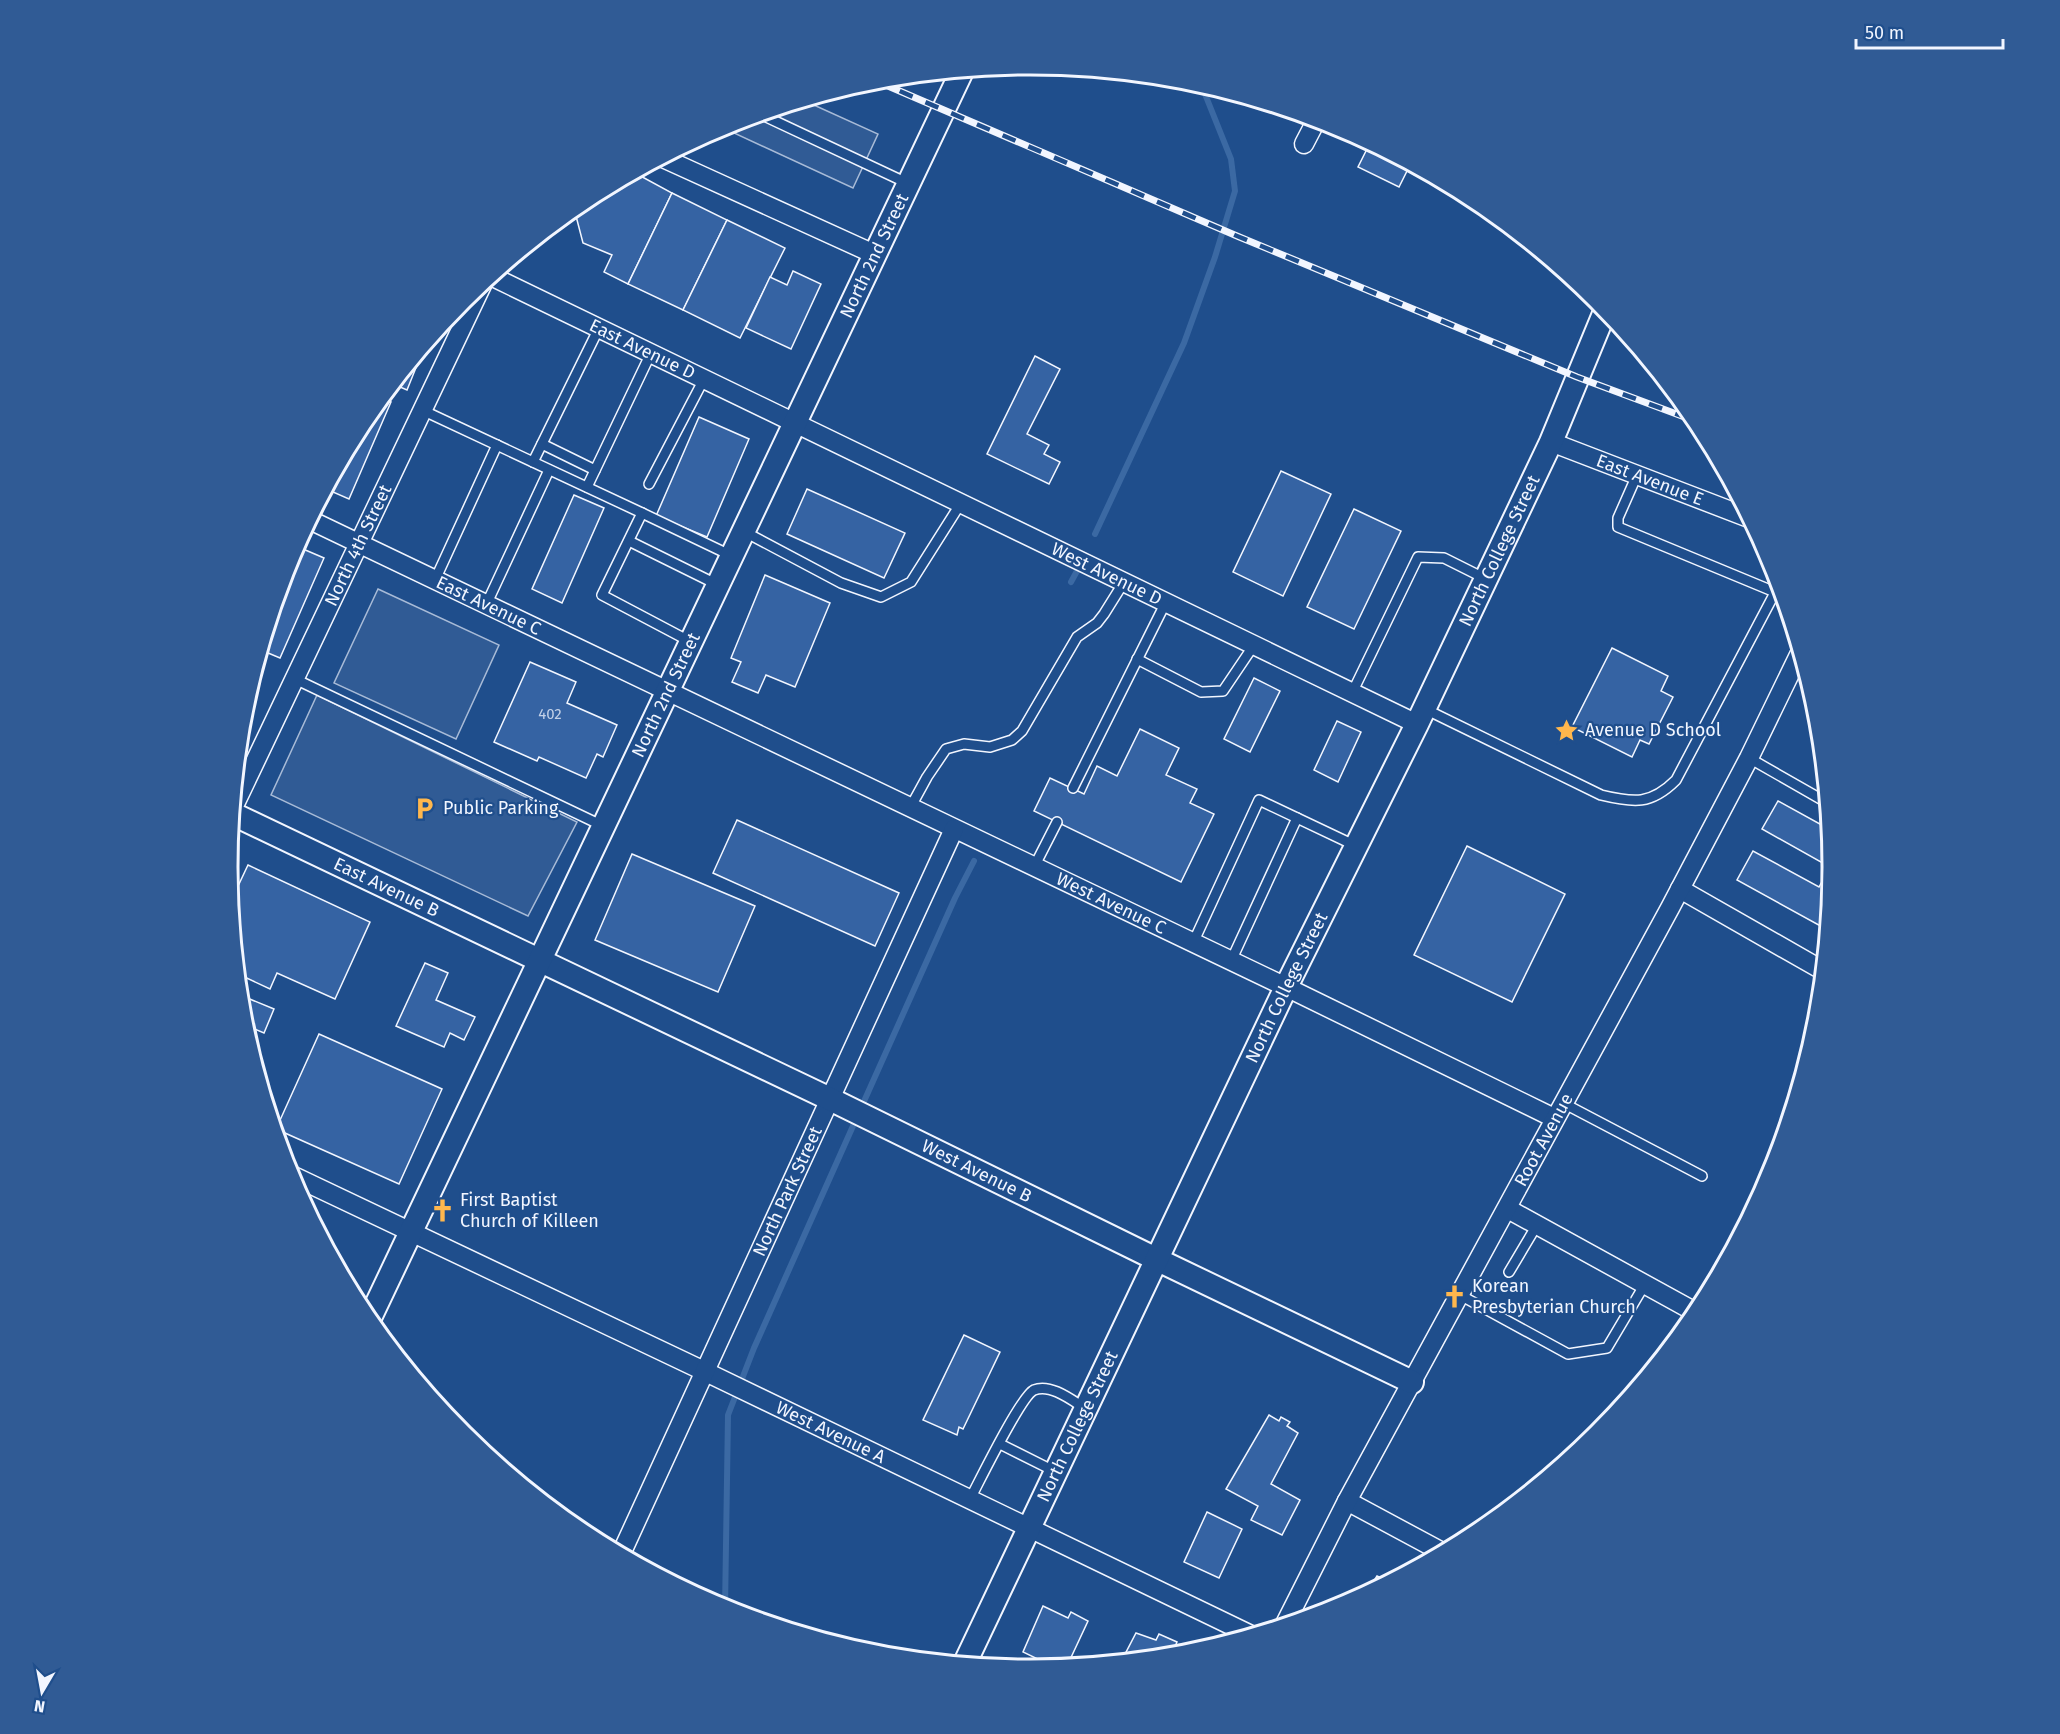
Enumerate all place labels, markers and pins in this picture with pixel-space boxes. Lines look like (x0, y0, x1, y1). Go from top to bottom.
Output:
place icon: Avenue D School (1554, 717, 1580, 743)
place label: Avenue D School (1585, 719, 1721, 741)
parking icon: Public Parking (412, 795, 438, 821)
place label: Public Parking (443, 797, 559, 819)
place label: First Baptist Church of Killeen (460, 1189, 599, 1232)
church icon: First Baptist Church of Killeen (429, 1197, 455, 1223)
place label: Korean Presbyterian Church (1472, 1275, 1636, 1318)
church icon: Korean Presbyterian Church (1441, 1283, 1467, 1309)

